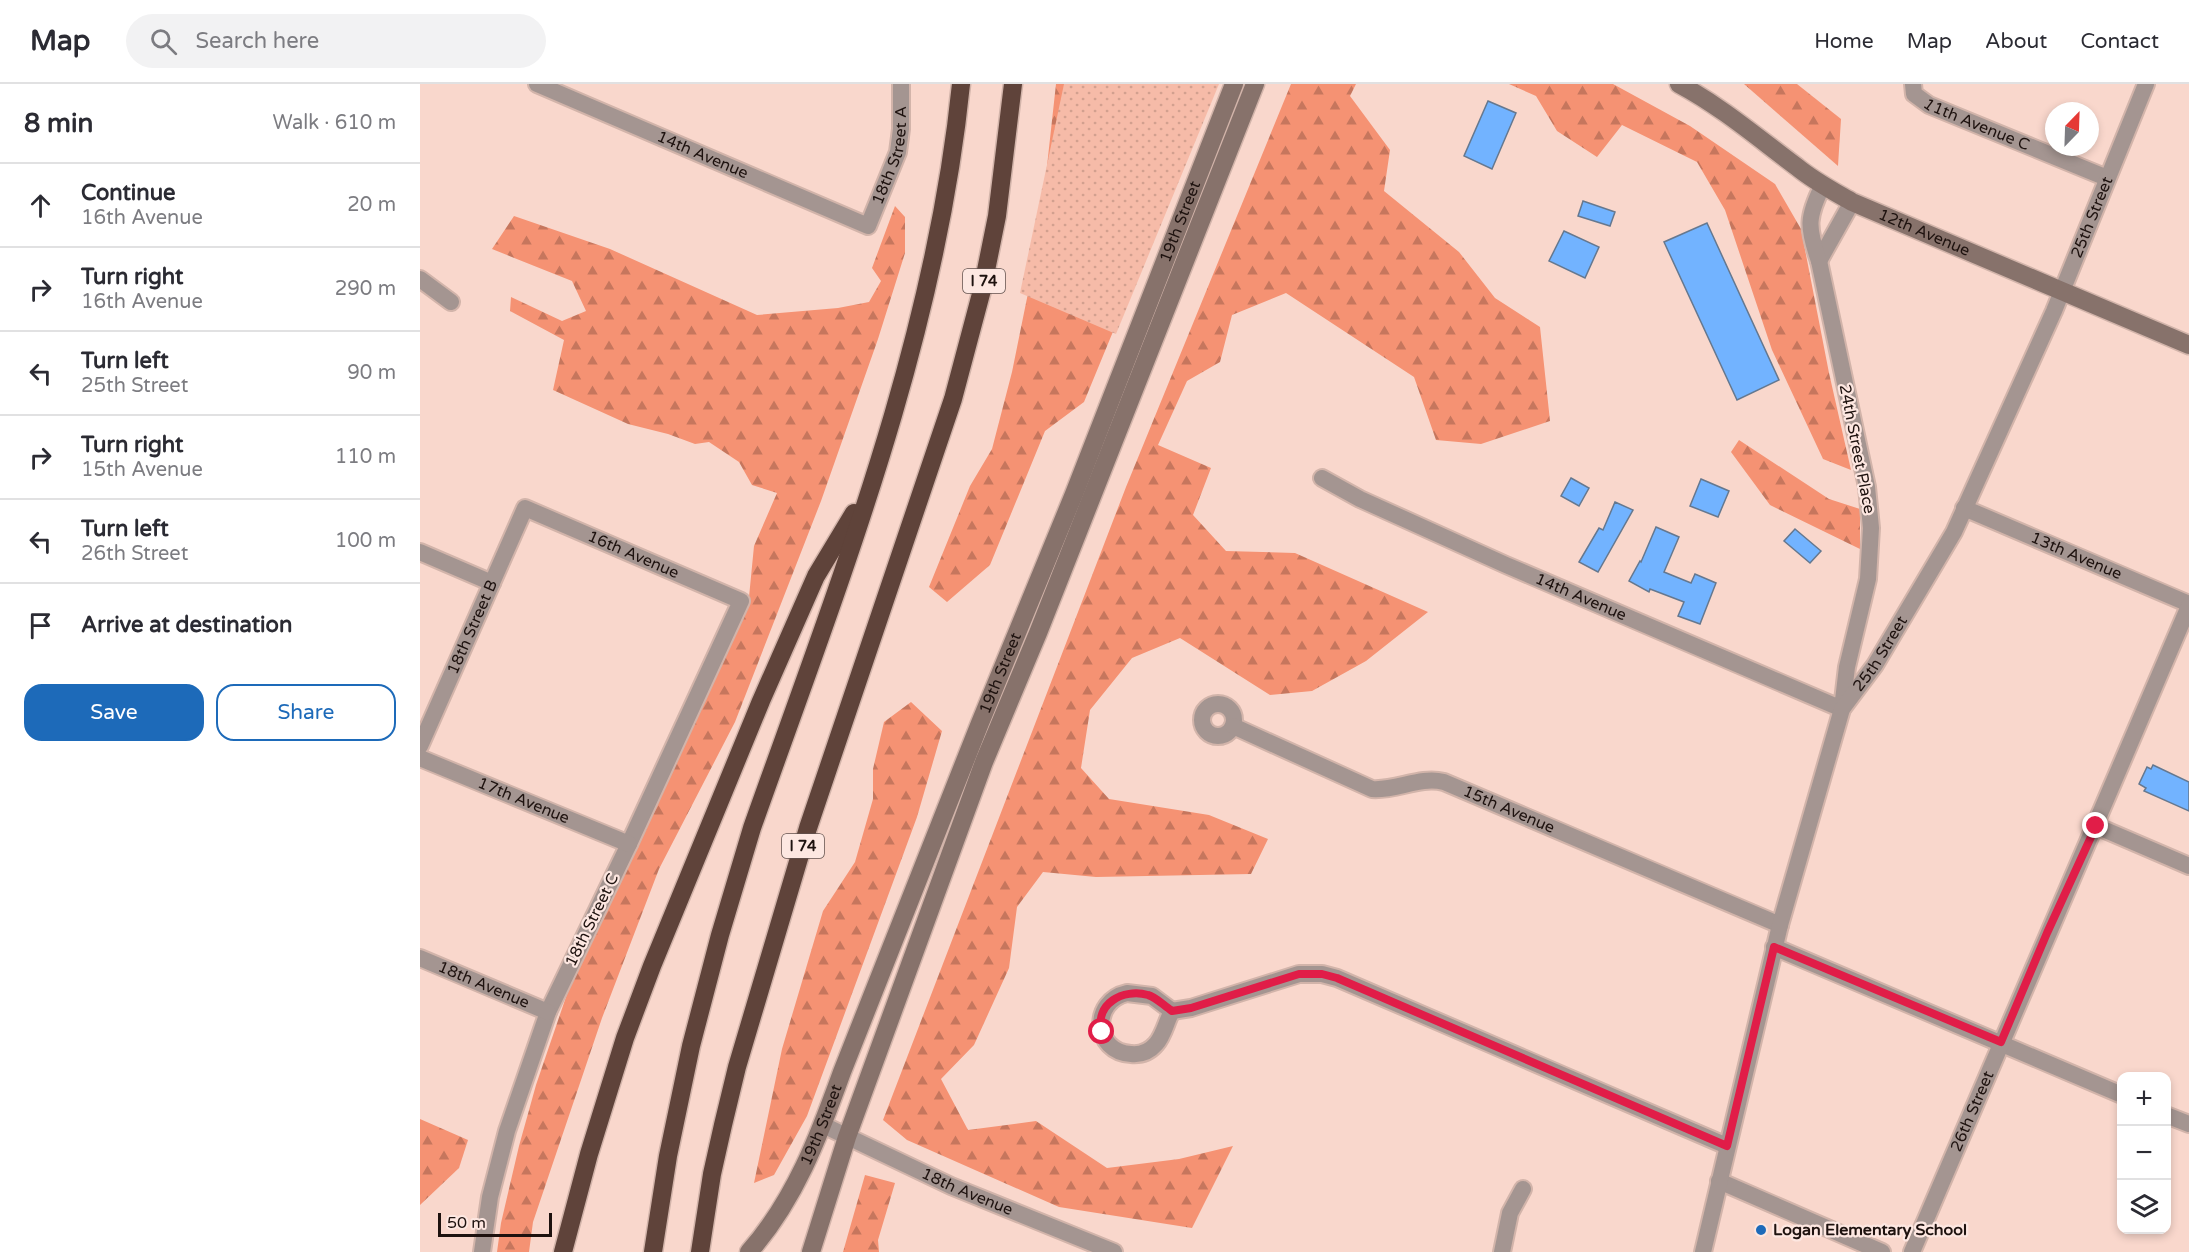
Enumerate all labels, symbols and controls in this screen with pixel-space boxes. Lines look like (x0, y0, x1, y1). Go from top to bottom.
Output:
search box (126, 14, 546, 68)
text: Map (30, 24, 90, 58)
icon: search (147, 25, 180, 58)
text: Search here (195, 28, 319, 54)
text: Home (1814, 29, 1874, 54)
text: Map (1907, 29, 1952, 54)
text: About (1985, 29, 2047, 54)
text: Contact (2080, 29, 2159, 54)
street label: 11th Avenue C (1919, 94, 2032, 155)
north arrow (2045, 102, 2099, 156)
street label: 18th Street A (868, 106, 911, 208)
text: 8 min (24, 108, 93, 139)
text: Walk · 610 m (273, 111, 396, 135)
street label: 14th Avenue (654, 127, 751, 183)
street label: 25th Street (2067, 174, 2117, 261)
street label: 19th Street (1155, 178, 1205, 265)
text: Continue (81, 180, 176, 206)
icon: ahead (24, 189, 57, 222)
text: 20 m (347, 193, 396, 217)
street label: 12th Avenue (1875, 204, 1973, 261)
text: 16th Avenue (81, 206, 203, 230)
text: Turn right (81, 264, 183, 290)
road number: I 74 (963, 269, 1005, 293)
icon: right (24, 273, 57, 306)
text: 290 m (335, 277, 396, 301)
text: 16th Avenue (81, 290, 203, 314)
text: Turn left (81, 348, 169, 374)
icon: left (24, 357, 57, 390)
text: 90 m (347, 361, 396, 385)
text: 25th Street (81, 374, 188, 398)
street label: 24th Street Place (1835, 383, 1879, 515)
text: Turn right (81, 432, 183, 458)
icon: right (24, 441, 57, 474)
text: 110 m (335, 445, 396, 469)
text: 15th Avenue (81, 458, 203, 482)
text: Turn left (81, 516, 169, 542)
icon: left (24, 525, 57, 558)
street label: 16th Avenue (585, 526, 682, 583)
street label: 13th Avenue (2027, 528, 2125, 584)
text: 100 m (335, 529, 396, 553)
text: 26th Street (81, 542, 188, 566)
street label: 14th Avenue (1532, 569, 1630, 625)
street label: 18th Street B (443, 577, 502, 677)
icon: arrive (24, 609, 57, 642)
text: Arrive at destination (81, 612, 292, 638)
street label: 25th Street (1849, 612, 1912, 696)
street label: 19th Street (975, 630, 1026, 717)
button: Save (24, 684, 204, 741)
button: Share (216, 684, 396, 741)
street label: 17th Avenue (475, 773, 572, 828)
street label: 15th Avenue (1460, 781, 1558, 838)
route end (2082, 812, 2108, 838)
road number: I 74 (782, 834, 824, 858)
street label: 18th Street C (561, 870, 623, 970)
street label: 18th Avenue (435, 957, 532, 1013)
route start (1088, 1018, 1114, 1044)
street label: 26th Street (1946, 1068, 1998, 1155)
map controls (2117, 1072, 2171, 1234)
button: + (2117, 1072, 2171, 1126)
street label: 19th Street (796, 1082, 847, 1169)
button: − (2117, 1126, 2171, 1180)
street label: 18th Avenue (918, 1163, 1016, 1220)
button: layers (2117, 1180, 2171, 1234)
scale bar (438, 1210, 552, 1238)
text: 50 m (447, 1213, 486, 1233)
place label: Logan Elementary School (1773, 1220, 1967, 1240)
marker: Logan Elementary School (1754, 1223, 1768, 1237)

